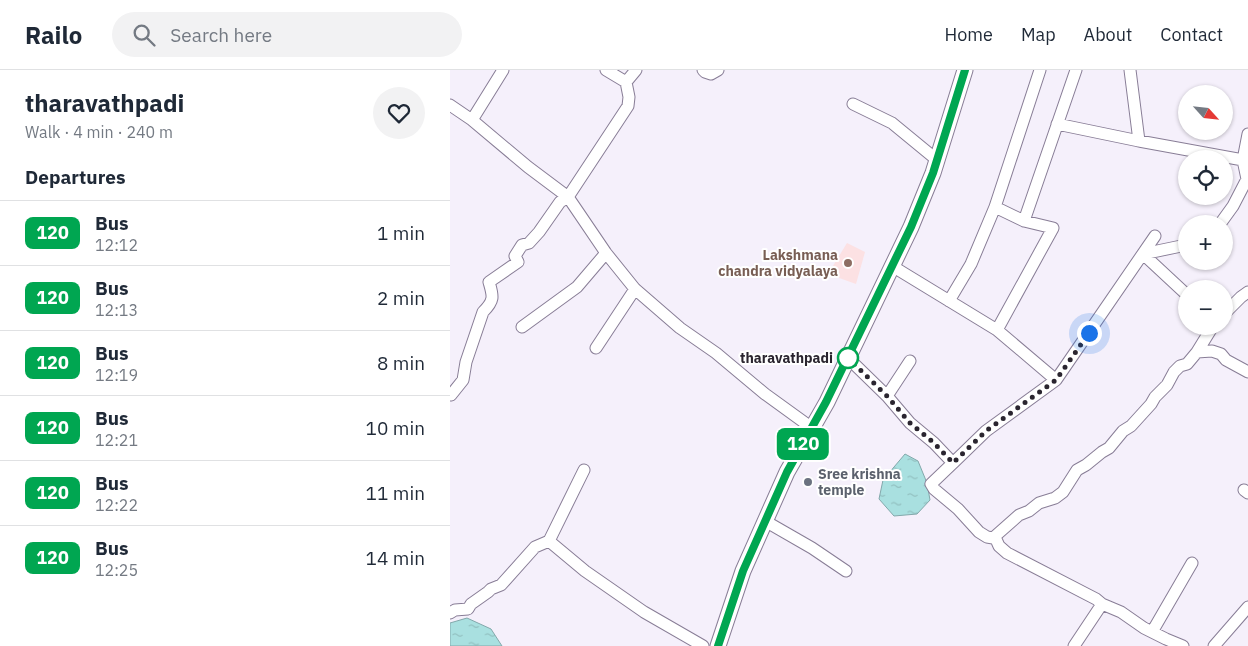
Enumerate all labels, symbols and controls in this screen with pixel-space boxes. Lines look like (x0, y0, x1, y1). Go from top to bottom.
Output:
search box (112, 12, 462, 57)
text: Railo (25, 19, 82, 51)
icon: search (130, 21, 158, 49)
text: Search here (170, 23, 272, 47)
text: Home (945, 23, 993, 46)
text: Map (1021, 23, 1056, 46)
text: About (1084, 23, 1132, 46)
text: Contact (1160, 23, 1223, 46)
north arrow (1178, 85, 1232, 140)
map controls (1178, 85, 1233, 335)
text: tharavathpadi (25, 87, 184, 119)
button: heart (373, 87, 425, 139)
text: Walk · 4 min · 240 m (25, 122, 173, 142)
button: locate (1178, 150, 1233, 205)
text: Departures (25, 165, 125, 189)
text: Bus (95, 211, 129, 235)
button: + (1178, 215, 1233, 270)
text: 120 (36, 221, 69, 244)
text: 1 min (377, 221, 425, 245)
text: 12:12 (95, 235, 138, 255)
place label: Lakshmana chandra vidyalaya (718, 246, 838, 280)
marker: Lakshmana chandra vidyalaya (842, 257, 854, 269)
text: Bus (95, 276, 129, 300)
button: − (1178, 280, 1233, 335)
text: 120 (36, 286, 69, 309)
text: 2 min (377, 286, 425, 310)
text: 12:13 (95, 300, 138, 320)
your location (1077, 321, 1102, 346)
text: Bus (95, 341, 129, 365)
marker: tharavathpadi (837, 347, 859, 369)
place label: tharavathpadi (740, 349, 833, 367)
text: 120 (36, 351, 69, 374)
text: 8 min (377, 351, 425, 375)
text: 12:19 (95, 365, 138, 385)
text: Bus (95, 406, 129, 430)
text: 120 (36, 416, 69, 439)
text: 10 min (366, 416, 425, 440)
line badge: 120 (774, 428, 832, 460)
text: 12:21 (95, 430, 138, 450)
text: 120 (787, 432, 819, 455)
place label: Sree krishna temple (818, 465, 901, 499)
text: Bus (95, 471, 129, 495)
marker: Sree krishna temple (802, 476, 814, 488)
text: 120 (36, 481, 69, 504)
text: 11 min (366, 481, 425, 505)
text: 12:22 (95, 495, 138, 515)
text: Bus (95, 536, 129, 560)
text: 120 (36, 546, 69, 569)
text: 14 min (366, 546, 425, 570)
text: 12:25 (95, 560, 138, 580)

